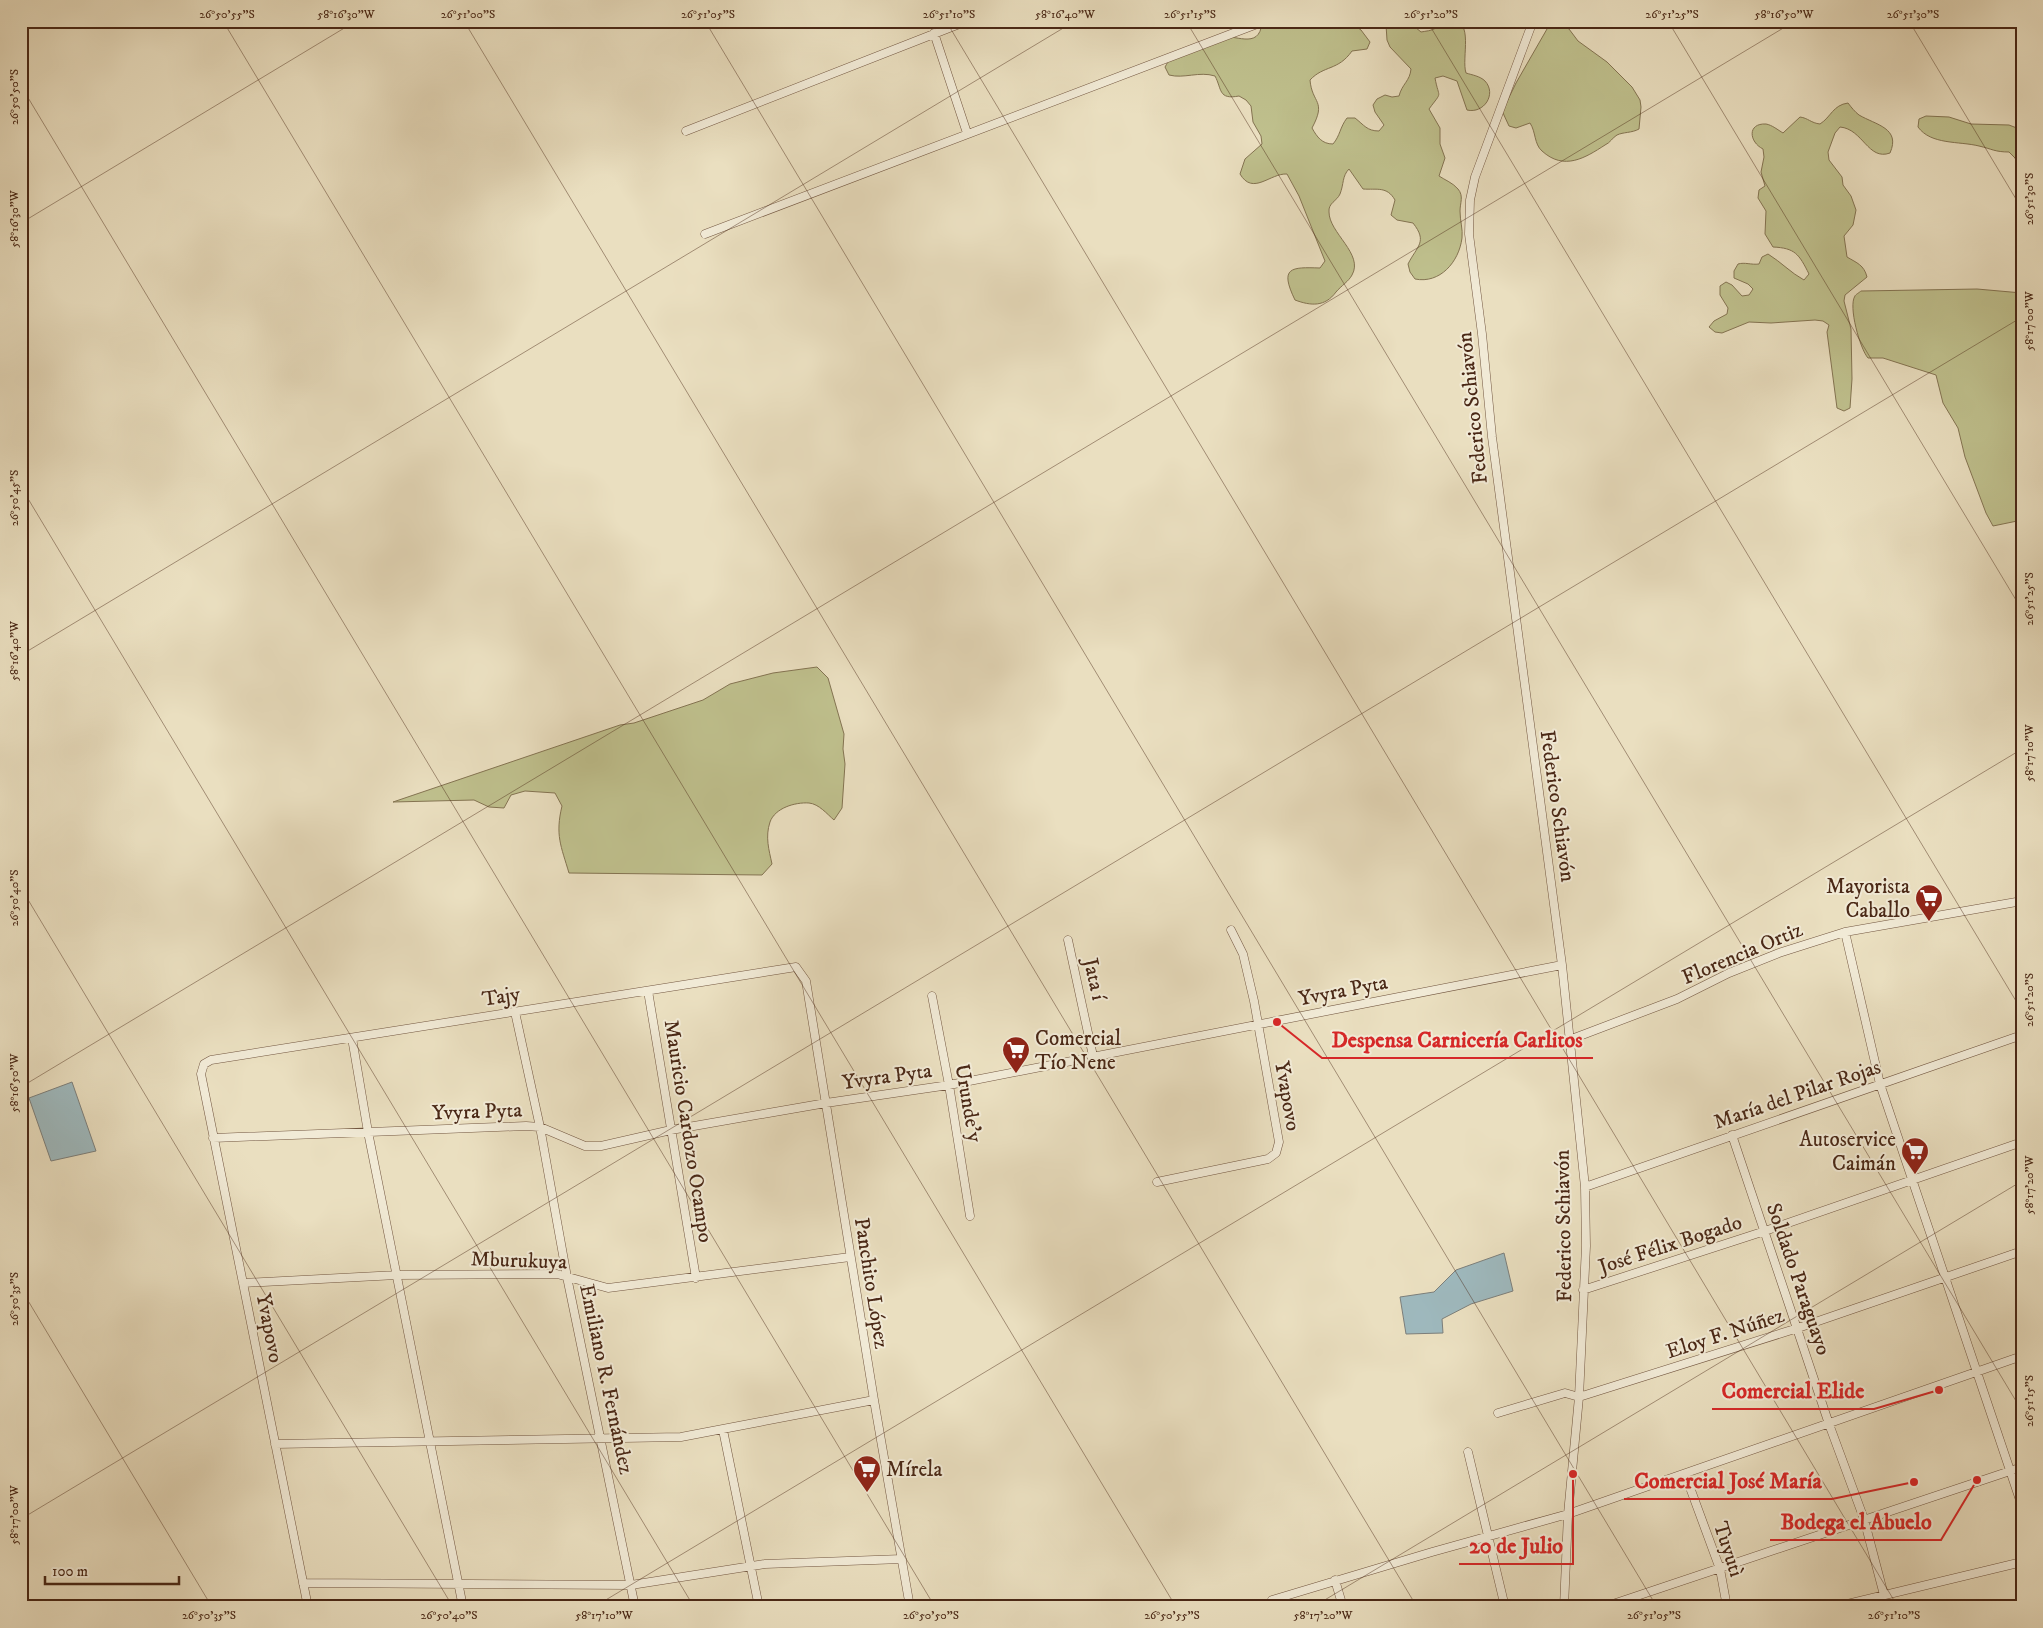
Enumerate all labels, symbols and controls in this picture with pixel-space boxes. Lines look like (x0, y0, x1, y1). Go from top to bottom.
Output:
text: 26°50'55"S (199, 7, 255, 22)
text: 58°16'30"W (317, 7, 376, 22)
text: 26°51'00"S (441, 7, 495, 22)
text: 26°51'05"S (681, 7, 735, 22)
text: 26°51'10"S (923, 7, 975, 22)
text: 58°16'40"W (1035, 7, 1096, 22)
text: 26°51'15"S (1164, 7, 1216, 22)
text: 26°51'20"S (1404, 7, 1458, 22)
text: 26°51'25"S (1645, 7, 1699, 22)
text: 58°16'50"W (1755, 7, 1814, 22)
text: 26°51'30"S (1887, 7, 1939, 22)
text: 26°50'50"S (7, 69, 22, 125)
text: 26°51'30"S (2022, 173, 2037, 225)
text: 58°16'30"W (7, 189, 22, 248)
text: 58°17'00"W (2022, 290, 2037, 351)
street label: Federico Schiavón (1452, 330, 1494, 485)
text: 26°50'45"S (7, 470, 22, 526)
text: 26°51'25"S (2022, 572, 2037, 626)
text: 58°16'40"W (7, 620, 22, 681)
text: 58°17'10"W (2022, 723, 2037, 782)
street label: Federico Schiavón (1533, 729, 1581, 884)
text: 26°50'40"S (7, 869, 22, 927)
place label: Mayorista Caballo (1826, 874, 1910, 924)
supermarket icon: Mayorista Caballo (1914, 883, 1944, 922)
street label: Florencia Ortiz (1678, 917, 1807, 991)
street label: Jata í (1076, 954, 1112, 1004)
street label: Yvyra Pyta (1296, 970, 1390, 1012)
text: 26°51'20"S (2022, 973, 2037, 1027)
street label: Tajy (480, 981, 523, 1013)
street label: Mauricio Cardozo Ocampo (658, 1018, 718, 1244)
callout: Despensa Carnicería Carlitos (1322, 1021, 1593, 1058)
place label: Comercial Tío Nene (1035, 1026, 1122, 1076)
text: Despensa Carnicería Carlitos (1331, 1027, 1583, 1054)
supermarket icon: Comercial Tío Nene (1001, 1035, 1031, 1074)
text: 58°16'50"W (7, 1053, 22, 1112)
street label: María del Pilar Rojas (1710, 1054, 1884, 1136)
street label: Yvyra Pyta (841, 1058, 934, 1096)
street label: Yvapovo (1268, 1059, 1306, 1133)
street label: Urunde'y (948, 1062, 988, 1145)
street label: Yvyra Pyta (431, 1097, 523, 1127)
place label: Autoservice Caimán (1799, 1127, 1896, 1177)
supermarket icon: Autoservice Caimán (1900, 1136, 1930, 1175)
street label: Federico Schiavón (1550, 1149, 1578, 1303)
text: 58°17'20"W (2022, 1155, 2037, 1214)
street label: Soldado Paraguayo (1760, 1200, 1836, 1359)
street label: José Félix Bogado (1593, 1210, 1745, 1281)
street label: Panchito López (848, 1216, 894, 1351)
street label: Mburukuya (470, 1246, 568, 1276)
text: 26°50'35"S (7, 1272, 22, 1326)
street label: Emiliano R. Fernández (573, 1282, 639, 1477)
street label: Yvapovo (250, 1291, 288, 1365)
street label: Eloy F. Núñez (1663, 1303, 1788, 1365)
callout: Comercial Elide (1712, 1372, 1874, 1409)
text: 26°51'15"S (2022, 1375, 2037, 1427)
text: Comercial Elide (1722, 1378, 1864, 1405)
supermarket icon: Mírela (852, 1454, 882, 1493)
place label: Mírela (886, 1457, 942, 1483)
callout: Comercial José María (1624, 1462, 1832, 1499)
text: Comercial José María (1634, 1468, 1823, 1495)
text: 58°17'00"W (7, 1484, 22, 1545)
callout: Bodega el Abuelo (1770, 1503, 1941, 1540)
text: Bodega el Abuelo (1780, 1509, 1932, 1536)
street label: Tuyutì (1707, 1518, 1749, 1580)
callout: 20 de Julio (1459, 1527, 1573, 1564)
text: 20 de Julio (1469, 1533, 1563, 1560)
scale bar (45, 1553, 179, 1585)
text: 100 m (52, 1562, 88, 1581)
text: 26°50'35"S (182, 1608, 236, 1623)
text: 26°50'40"S (420, 1608, 478, 1623)
text: 58°17'10"W (575, 1608, 634, 1623)
text: 26°50'50"S (903, 1608, 959, 1623)
text: 26°50'55"S (1144, 1608, 1200, 1623)
text: 58°17'20"W (1294, 1608, 1353, 1623)
text: 26°51'05"S (1627, 1608, 1681, 1623)
text: 26°51'10"S (1868, 1608, 1920, 1623)

